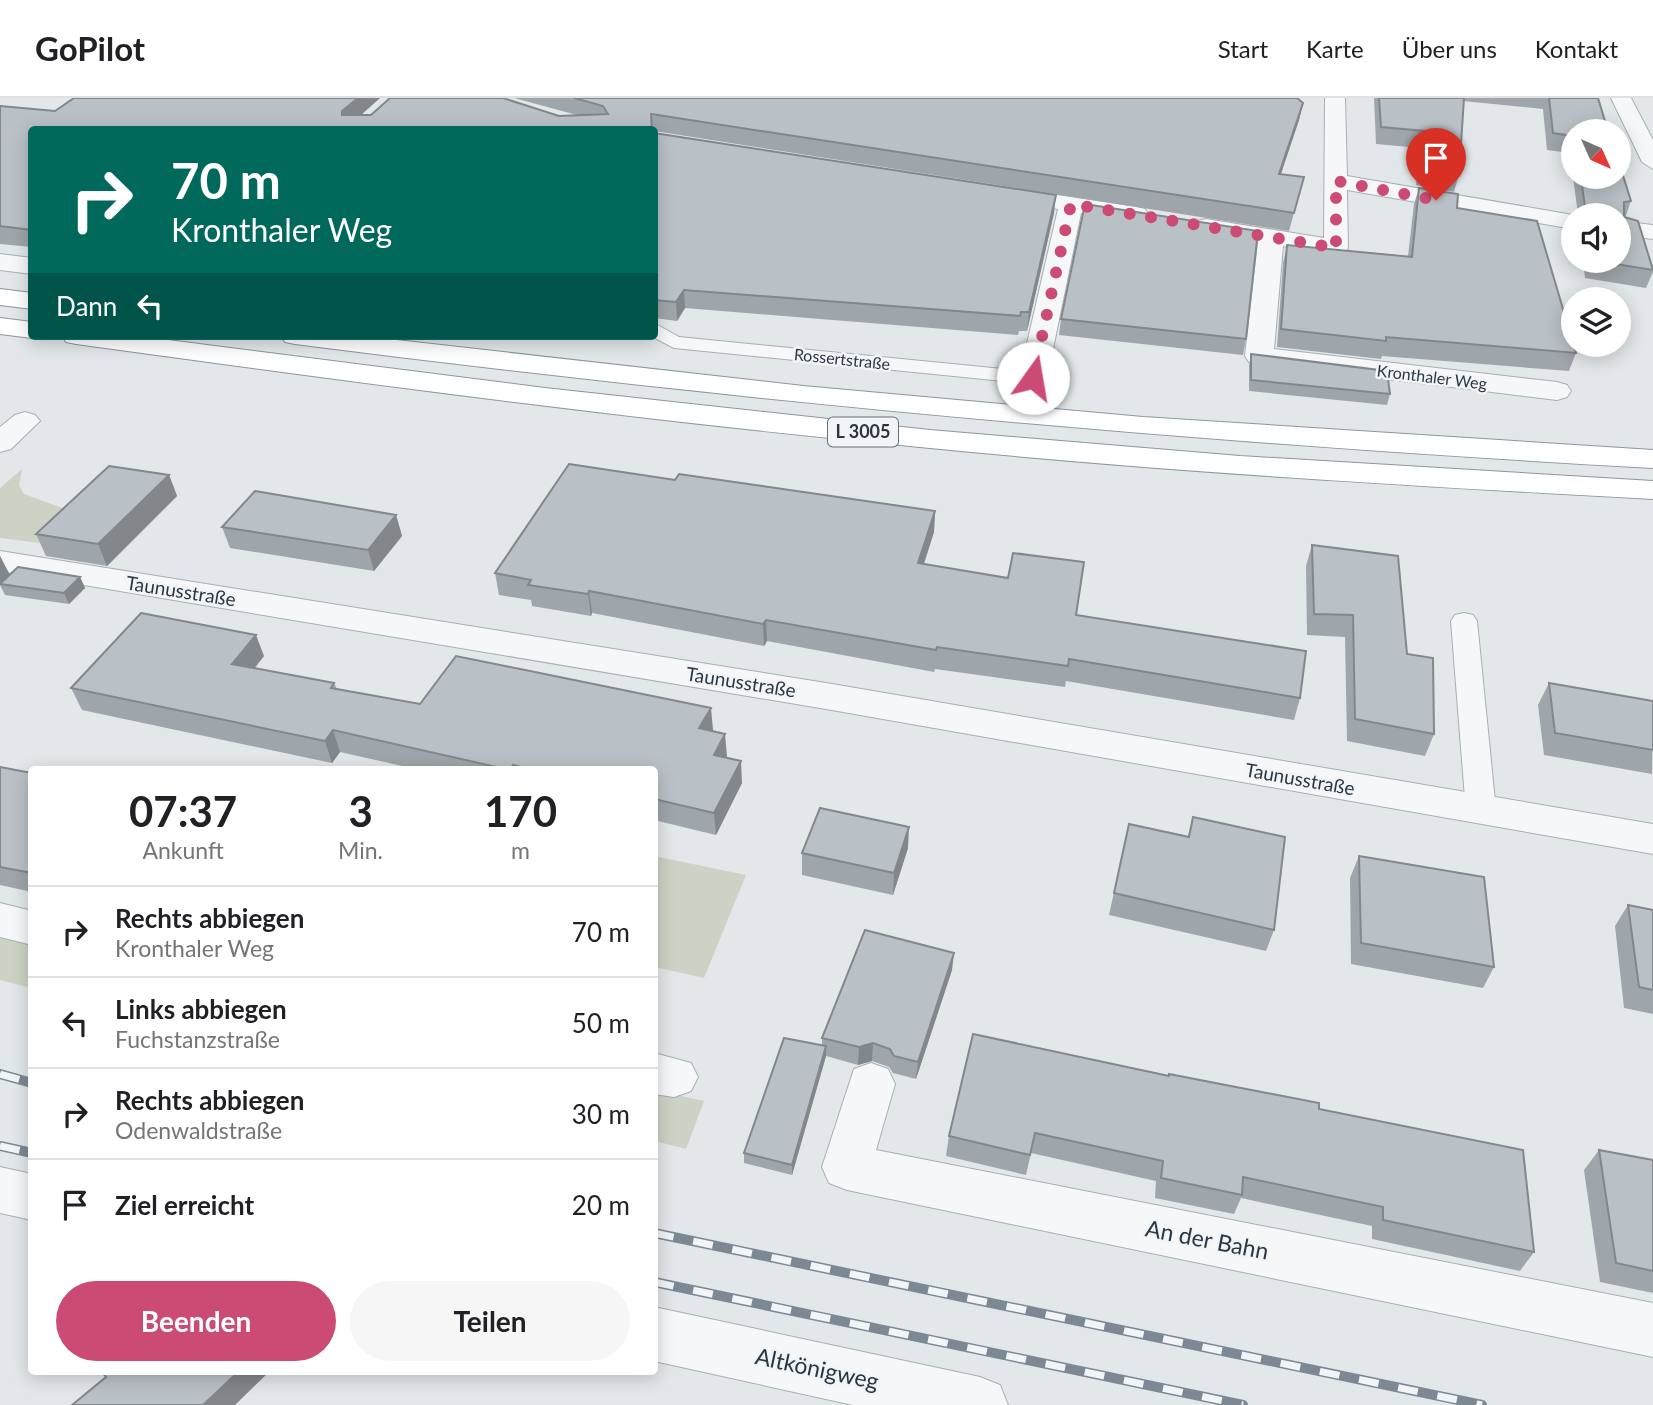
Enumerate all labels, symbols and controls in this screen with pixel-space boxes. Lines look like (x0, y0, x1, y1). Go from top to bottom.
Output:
text: GoPilot (35, 28, 145, 68)
text: Start (1218, 34, 1268, 63)
text: Karte (1306, 34, 1364, 63)
text: Über uns (1402, 34, 1497, 63)
text: Kontakt (1535, 34, 1618, 63)
north arrow (1561, 119, 1631, 189)
map controls (1561, 119, 1631, 357)
pin (1406, 128, 1466, 200)
icon: arrive (1417, 139, 1455, 177)
text: 70 m (171, 151, 281, 209)
icon: right (56, 154, 147, 245)
button: sound (1561, 203, 1631, 273)
text: Kronthaler Weg (171, 210, 392, 249)
icon: left (131, 287, 169, 325)
button: layers (1561, 287, 1631, 357)
text: Dann (56, 290, 117, 322)
position arrow (996, 341, 1070, 415)
street label: Rossertstraße (793, 344, 891, 373)
street label: Kronthaler Weg (1376, 360, 1488, 393)
road number: L 3005 (828, 418, 898, 446)
street label: Taunusstraße (125, 570, 238, 611)
street label: Taunusstraße (685, 661, 798, 702)
street label: Taunusstraße (1244, 758, 1357, 799)
text: 07:37 (129, 786, 237, 836)
text: 3 (348, 786, 373, 836)
text: 170 (484, 786, 557, 836)
text: Ankunft (142, 836, 224, 864)
text: Min. (338, 836, 383, 864)
text: m (511, 836, 530, 864)
text: Rechts abbiegen (115, 902, 304, 934)
icon: right (56, 913, 94, 951)
text: 70 m (572, 916, 630, 948)
text: Kronthaler Weg (115, 934, 274, 962)
text: Links abbiegen (115, 993, 287, 1025)
icon: left (56, 1004, 94, 1042)
text: 50 m (572, 1007, 630, 1039)
text: Fuchstanzstraße (115, 1025, 280, 1053)
text: Rechts abbiegen (115, 1084, 304, 1116)
icon: right (56, 1095, 94, 1133)
text: 30 m (572, 1098, 630, 1130)
text: Odenwaldstraße (115, 1116, 282, 1144)
icon: arrive (56, 1186, 94, 1224)
text: Ziel erreicht (115, 1189, 254, 1221)
text: 20 m (572, 1189, 630, 1221)
street label: An der Bahn (1143, 1213, 1271, 1265)
button: Beenden (56, 1281, 336, 1361)
button: Teilen (350, 1281, 630, 1361)
street label: Altkönigweg (753, 1341, 882, 1395)

